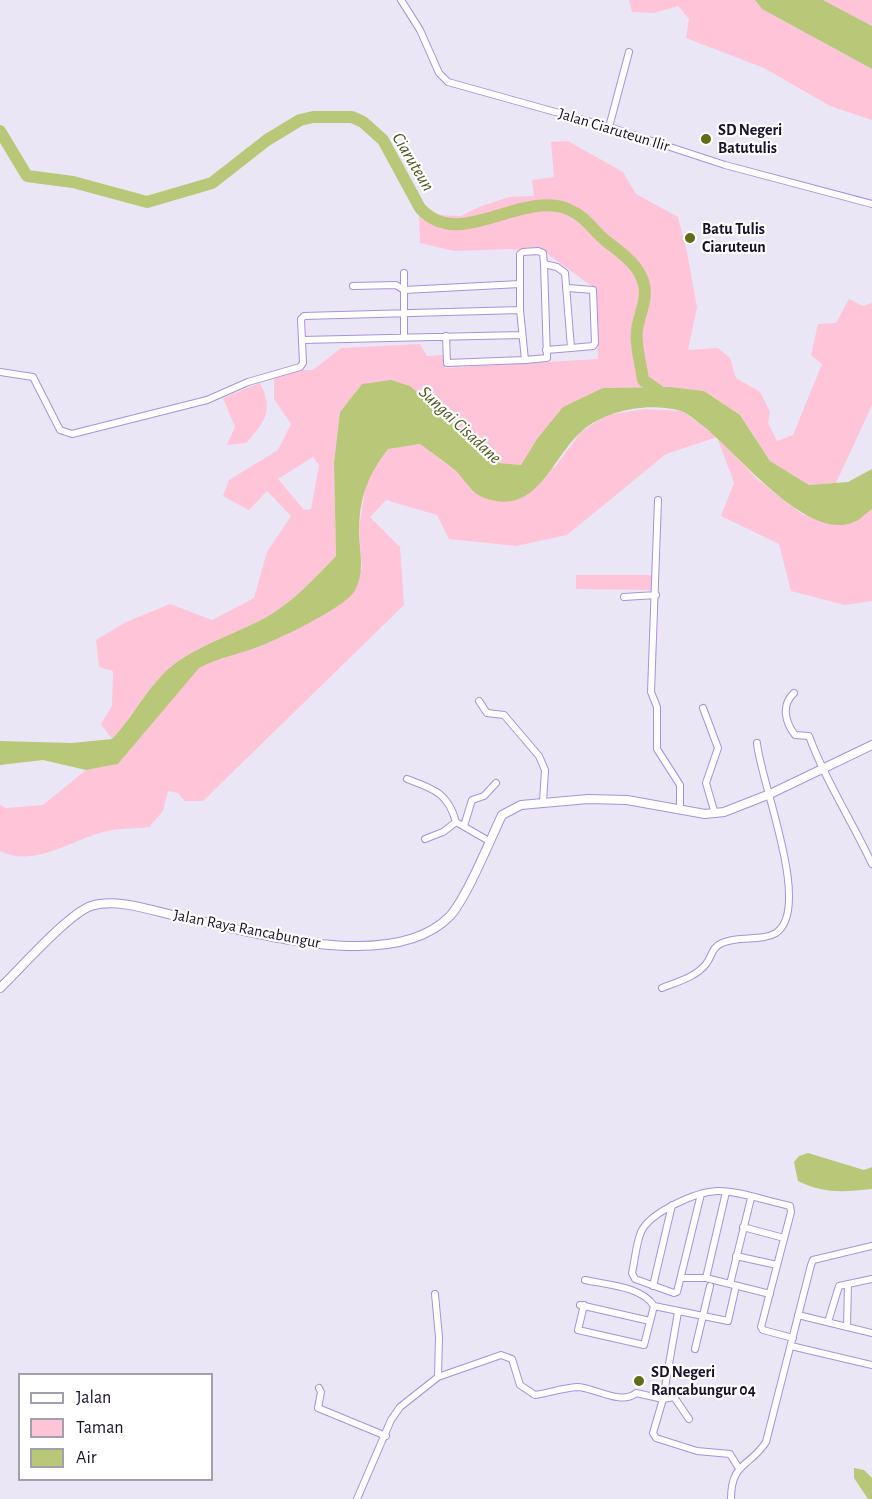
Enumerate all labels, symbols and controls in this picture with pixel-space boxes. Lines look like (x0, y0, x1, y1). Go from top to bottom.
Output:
street label: Jalan Ciaruteun Ilir (556, 104, 672, 156)
place label: SD Negeri Batutulis (718, 120, 782, 158)
water label: Ciaruteun (387, 129, 439, 195)
marker: SD Negeri Batutulis (699, 132, 713, 146)
place label: Batu Tulis Ciaruteun (702, 219, 766, 257)
marker: Batu Tulis Ciaruteun (683, 231, 697, 245)
water label: Sungai Cisadane (414, 381, 506, 469)
street label: Jalan Raya Rancabungur (172, 905, 322, 953)
place label: SD Negeri Rancabungur 04 (651, 1362, 756, 1400)
legend (18, 1373, 213, 1481)
marker: SD Negeri Rancabungur 04 (632, 1374, 646, 1388)
text: Jalan (76, 1389, 111, 1407)
text: Taman (76, 1419, 124, 1437)
text: Air (76, 1449, 97, 1467)

